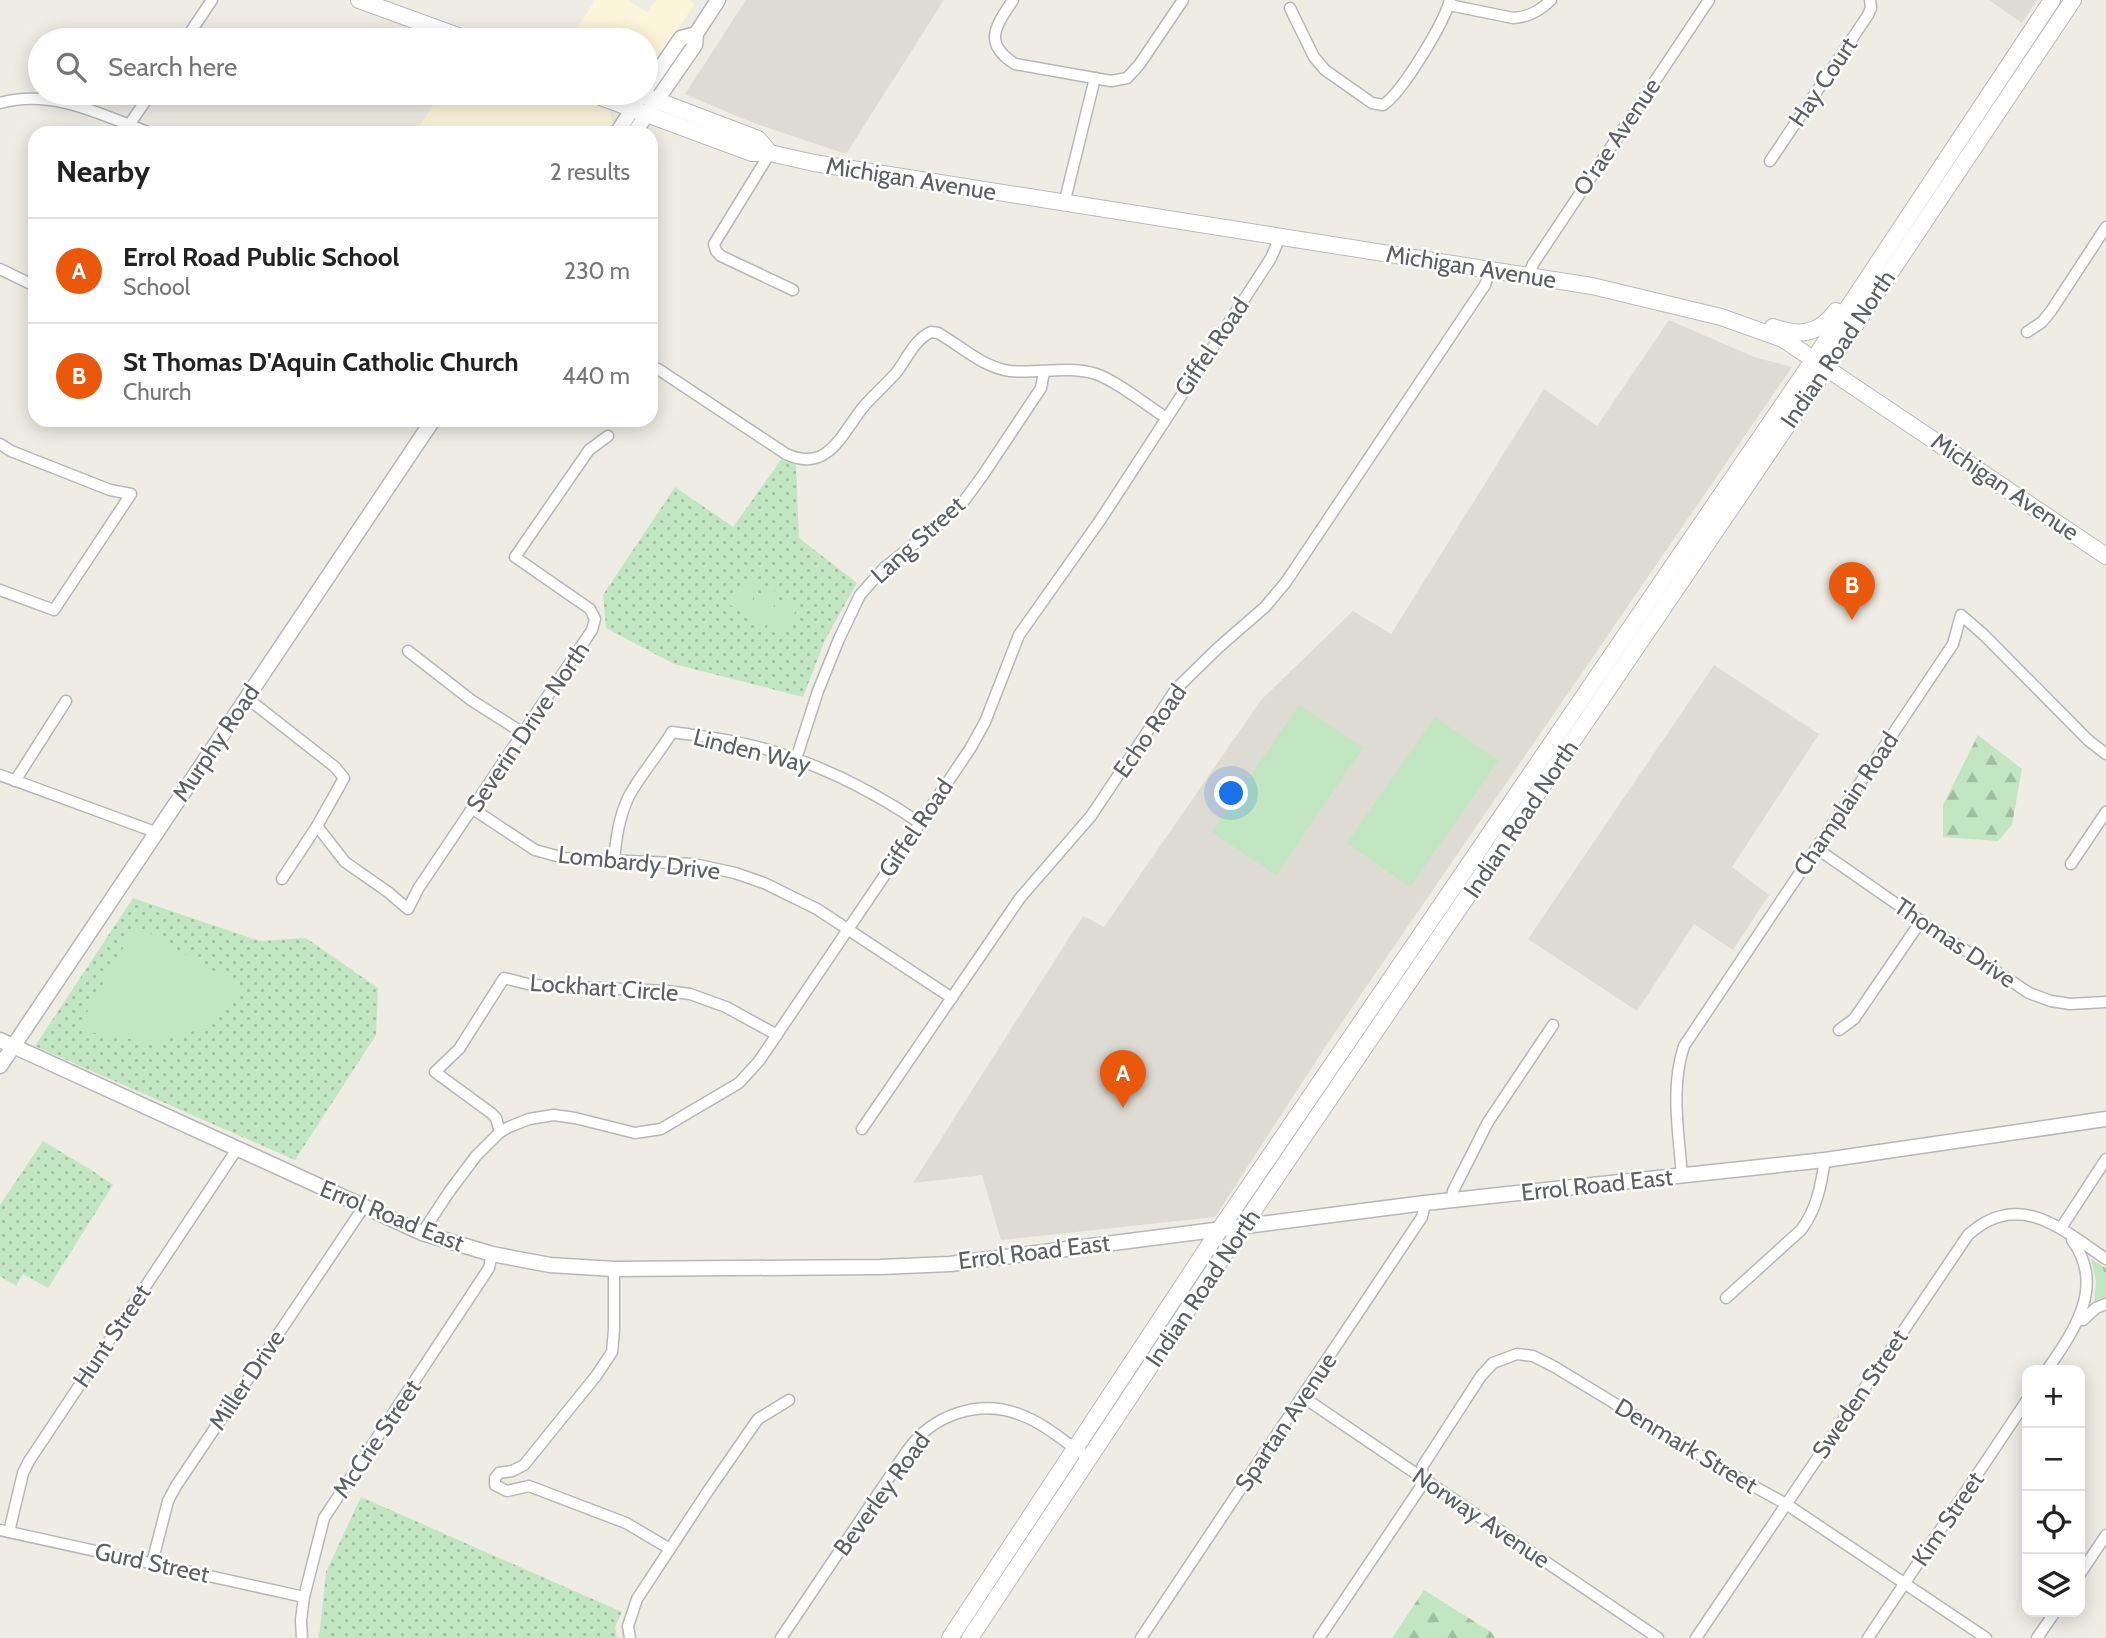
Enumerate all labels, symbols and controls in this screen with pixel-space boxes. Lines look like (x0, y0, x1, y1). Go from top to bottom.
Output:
search box (28, 28, 658, 105)
street label: Hay Court (1782, 32, 1863, 132)
icon: search (52, 48, 90, 86)
text: Search here (108, 51, 237, 83)
street label: O'rae Avenue (1567, 73, 1666, 201)
street label: Michigan Avenue (824, 151, 998, 206)
text: Nearby (56, 153, 150, 190)
text: 2 results (550, 158, 630, 186)
street label: Michigan Avenue (1384, 239, 1558, 294)
text: Errol Road Public School (123, 241, 399, 273)
text: A (72, 257, 86, 285)
text: 230 m (564, 257, 630, 285)
street label: Indian Road North (1774, 264, 1901, 433)
text: School (123, 273, 190, 301)
street label: Giffel Road (1168, 292, 1255, 401)
text: St Thomas D'Aquin Catholic Church (123, 346, 519, 378)
text: B (72, 362, 86, 390)
text: 440 m (562, 362, 630, 390)
text: Church (123, 378, 192, 406)
street label: Michigan Avenue (1926, 427, 2085, 547)
street label: Lang Street (865, 490, 970, 589)
pin: B (1829, 562, 1875, 620)
street label: Severin Drive North (460, 636, 595, 817)
street label: Echo Road (1107, 678, 1192, 783)
street label: Murphy Road (166, 679, 265, 807)
street label: Linden Way (690, 722, 814, 779)
street label: Champlain Road (1787, 726, 1904, 881)
street label: Indian Road North (1457, 734, 1584, 903)
street label: Giffel Road (872, 773, 959, 882)
your location (1214, 776, 1248, 810)
street label: Lombardy Drive (557, 840, 722, 885)
street label: Thomas Drive (1889, 891, 2022, 994)
street label: Lockhart Circle (529, 968, 679, 1007)
pin: A (1100, 1050, 1146, 1108)
street label: Errol Road East (1520, 1162, 1674, 1207)
street label: Errol Road East (316, 1174, 468, 1258)
street label: Indian Road North (1139, 1203, 1266, 1372)
street label: Errol Road East (956, 1228, 1111, 1275)
street label: Hunt Street (67, 1279, 157, 1393)
street label: Miller Drive (203, 1324, 291, 1435)
street label: Sweden Street (1806, 1324, 1913, 1464)
street label: Spartan Avenue (1229, 1347, 1343, 1497)
map controls (2022, 1365, 2085, 1617)
button: + (2022, 1365, 2085, 1428)
street label: McCrie Street (326, 1374, 427, 1503)
street label: Denmark Street (1610, 1392, 1763, 1499)
street label: Beverley Road (827, 1426, 936, 1561)
button: − (2022, 1428, 2085, 1491)
street label: Norway Avenue (1407, 1461, 1555, 1574)
street label: Kim Street (1906, 1466, 1990, 1571)
button: locate (2022, 1491, 2085, 1554)
street label: Gurd Street (92, 1536, 212, 1589)
button: layers (2022, 1554, 2085, 1617)

